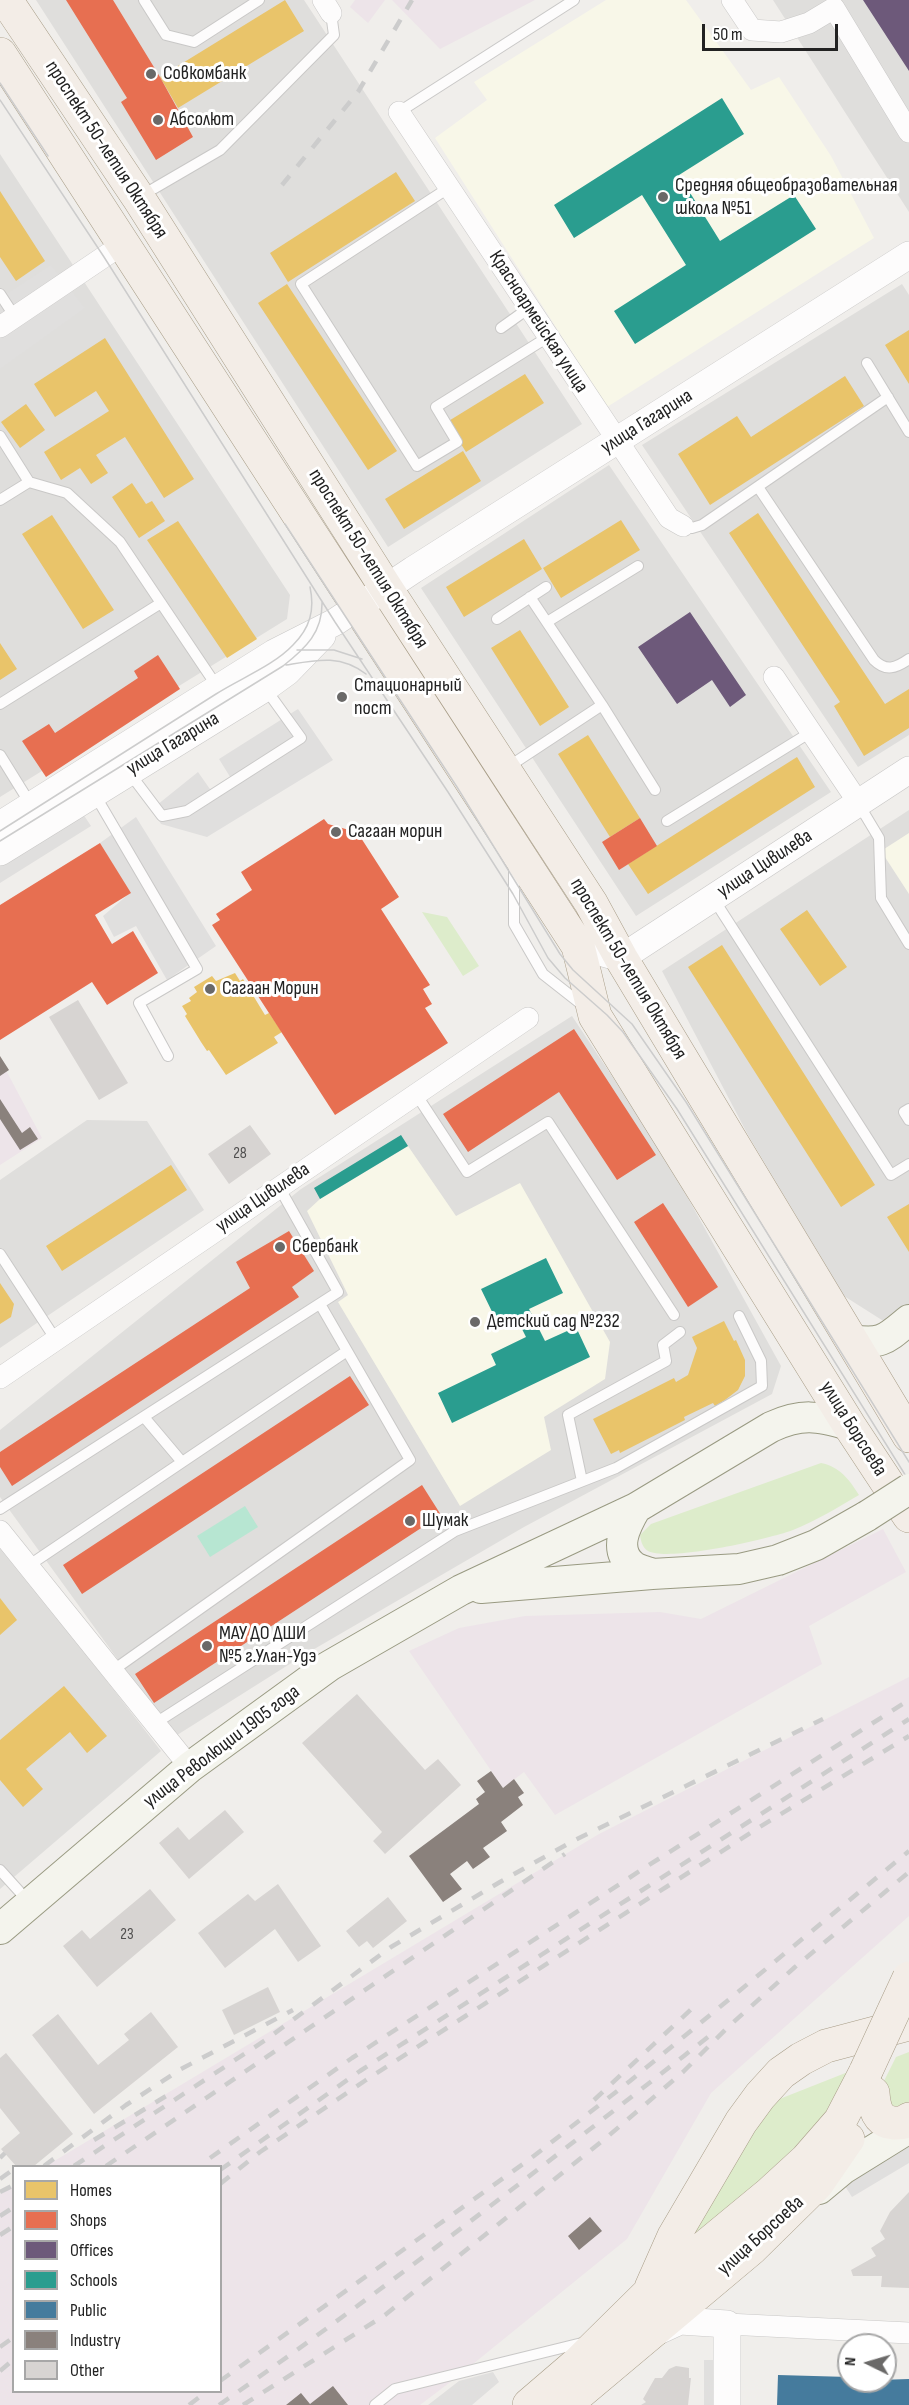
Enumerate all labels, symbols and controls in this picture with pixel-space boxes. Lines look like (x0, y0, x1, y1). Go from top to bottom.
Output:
scale bar (705, 12, 842, 50)
text: 50 m (713, 24, 743, 45)
street label: проспект 50-летия Октября (39, 57, 173, 243)
place label: Совкомбанк (163, 62, 246, 86)
marker: Совкомбанк (144, 67, 158, 81)
place label: Абсолют (170, 108, 234, 132)
marker: Абсолют (151, 113, 165, 127)
place label: Средняя общеобразовательная школа №51 (675, 174, 897, 221)
marker: Средняя общеобразовательная школа №51 (656, 190, 670, 204)
street label: Красноармейская улица (483, 246, 593, 398)
street label: улица Гагарина (597, 384, 697, 460)
street label: проспект 50-летия Октября (303, 465, 433, 653)
place label: Стационарный пост (354, 674, 462, 721)
marker: Стационарный пост (335, 690, 349, 704)
street label: улица Гагарина (122, 707, 224, 781)
place label: Сагаан морин (348, 820, 442, 844)
street label: улица Цивилева (713, 824, 817, 904)
marker: Сагаан морин (329, 825, 343, 839)
street label: проспект 50-летия Октября (564, 874, 692, 1064)
place label: Сагаан Морин (222, 977, 319, 1001)
marker: Сагаан Морин (203, 982, 217, 996)
house number: 28 (233, 1144, 247, 1164)
street label: улица Цивилева (211, 1158, 315, 1238)
place label: Сбербанк (292, 1235, 358, 1259)
marker: Сбербанк (273, 1240, 287, 1254)
place label: Детский сад №232 (487, 1310, 620, 1334)
marker: Детский сад №232 (468, 1315, 482, 1329)
street label: улица Борсоева (814, 1377, 892, 1481)
place label: Шумак (422, 1509, 468, 1533)
marker: Шумак (403, 1514, 417, 1528)
place label: МАУ ДО ДШИ №5 г.Улан-Удэ (219, 1622, 316, 1669)
marker: МАУ ДО ДШИ №5 г.Улан-Удэ (200, 1639, 214, 1653)
street label: улица Революции 1905 года (139, 1680, 305, 1814)
house number: 23 (120, 1925, 134, 1945)
legend (12, 2165, 222, 2393)
text: Homes (70, 2180, 112, 2201)
street label: улица Борсоева (713, 2191, 809, 2281)
text: Shops (70, 2210, 107, 2231)
text: Offices (70, 2240, 113, 2261)
text: Schools (70, 2270, 117, 2291)
text: Public (70, 2300, 107, 2321)
text: Industry (70, 2330, 121, 2351)
north arrow (837, 2333, 897, 2393)
text: N (841, 2356, 860, 2367)
text: Other (70, 2360, 104, 2381)

